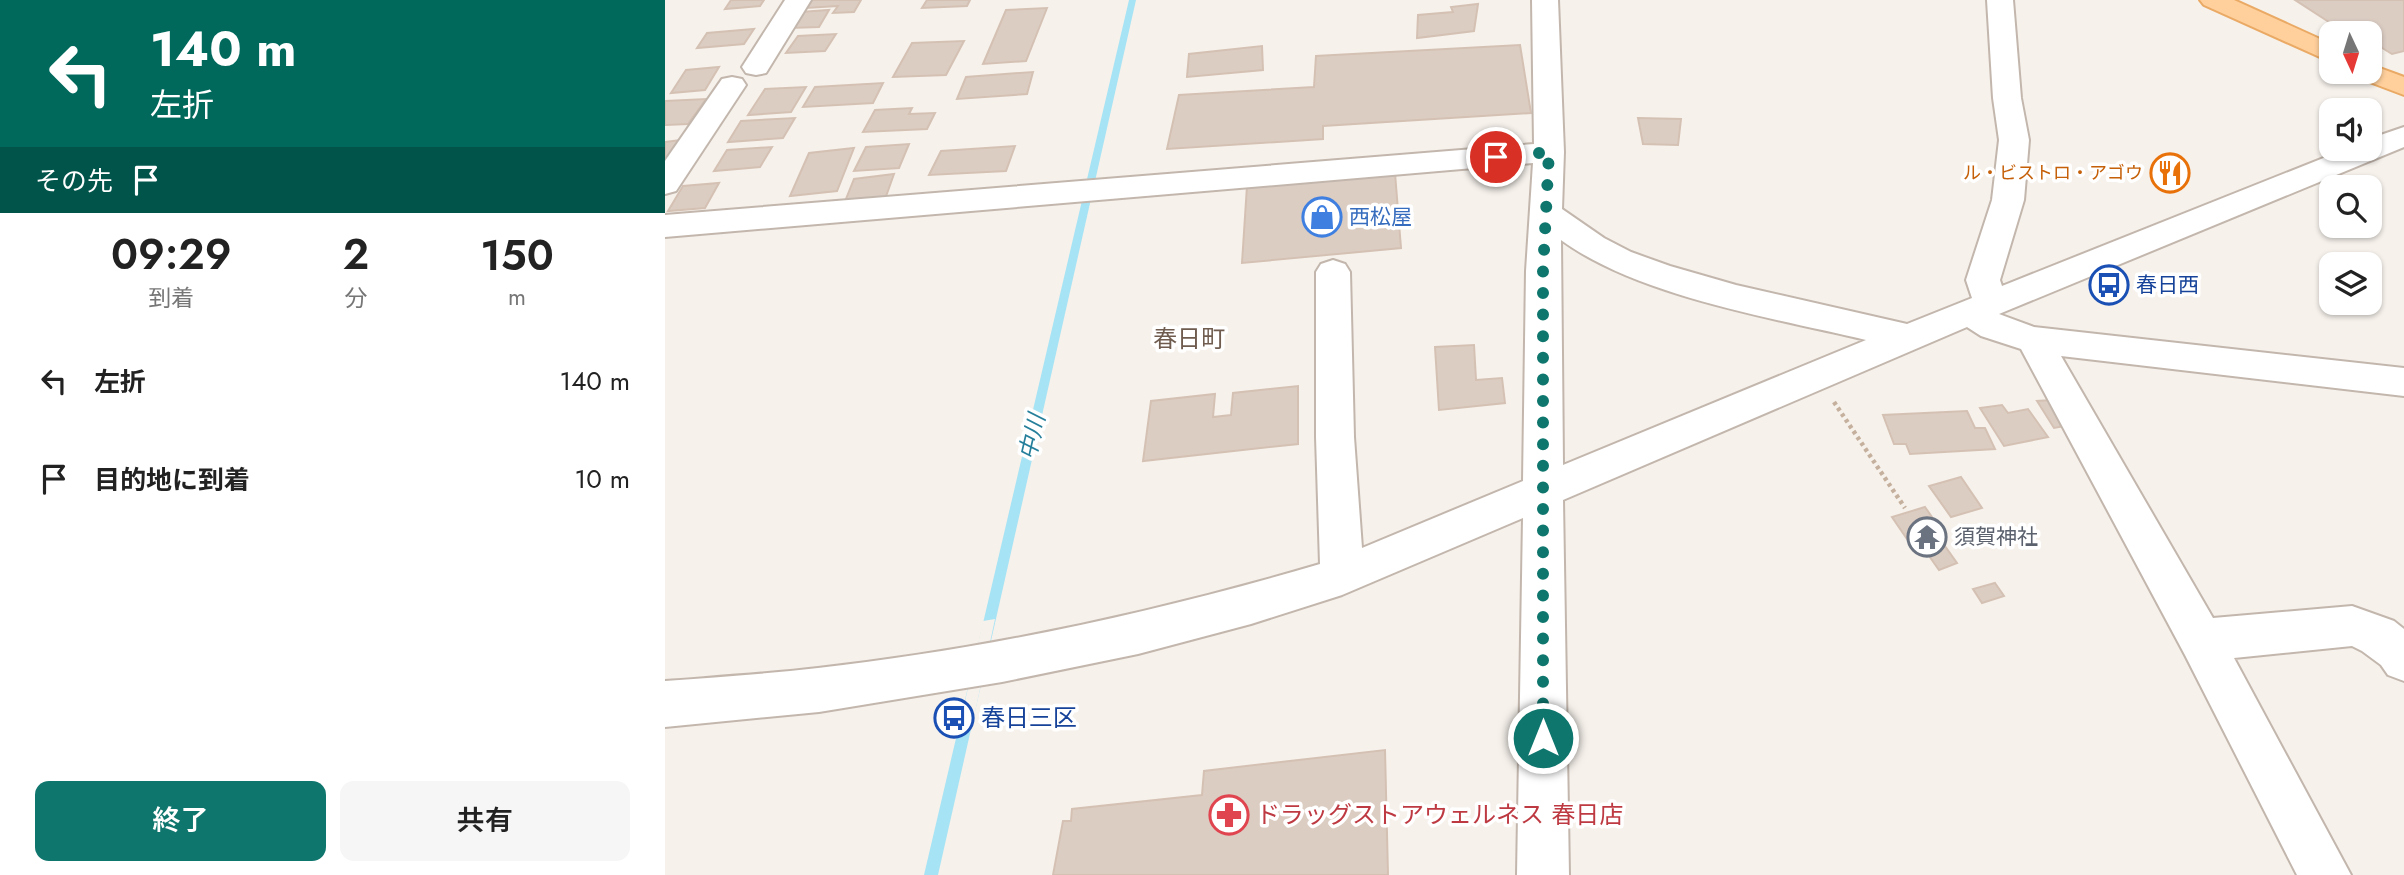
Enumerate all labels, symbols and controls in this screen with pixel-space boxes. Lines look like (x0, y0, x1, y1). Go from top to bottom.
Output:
text: 140 m (150, 14, 296, 84)
north arrow (2319, 21, 2382, 84)
map controls (2319, 21, 2382, 315)
icon: left (35, 28, 126, 119)
text: 左折 (150, 82, 214, 128)
button: sound (2319, 98, 2382, 161)
pin (1466, 127, 1526, 187)
icon: arrive (1477, 138, 1515, 176)
restaurant icon: ル・ビストロ・アゴウ (2149, 152, 2191, 194)
place label: ル・ビストロ・アゴウ (1963, 160, 2143, 186)
icon: arrive (127, 161, 165, 199)
text: その先 (35, 162, 113, 200)
button: search (2319, 175, 2382, 238)
shop icon: 西松屋 (1301, 196, 1343, 238)
place label: 西松屋 (1349, 202, 1412, 232)
text: 09:29 (111, 224, 232, 285)
text: 2 (343, 224, 369, 285)
text: 150 (480, 225, 554, 286)
button: layers (2319, 252, 2382, 315)
bus stop icon: 春日西 (2088, 264, 2130, 306)
place label: 春日西 (2136, 270, 2199, 300)
text: m (508, 280, 526, 314)
text: 到着 (148, 281, 194, 315)
text: 分 (344, 281, 367, 315)
district label: 春日町 (1153, 321, 1225, 356)
icon: left (35, 362, 73, 400)
text: 140 m (559, 362, 630, 400)
text: 左折 (94, 363, 146, 401)
water label: 中川 (1010, 408, 1054, 463)
icon: arrive (35, 460, 73, 498)
text: 10 m (575, 460, 630, 498)
text: 目的地に到着 (94, 461, 250, 499)
temple icon: 須賀神社 (1906, 516, 1948, 558)
place label: 須賀神社 (1954, 522, 2038, 552)
bus stop icon: 春日三区 (933, 697, 975, 739)
place label: 春日三区 (981, 700, 1077, 735)
position arrow (1506, 701, 1580, 775)
button: 終了 (35, 781, 326, 861)
button: 共有 (340, 781, 630, 861)
pharmacy icon: ドラッグストアウェルネス 春日店 (1208, 794, 1250, 836)
place label: ドラッグストアウェルネス 春日店 (1256, 797, 1623, 832)

